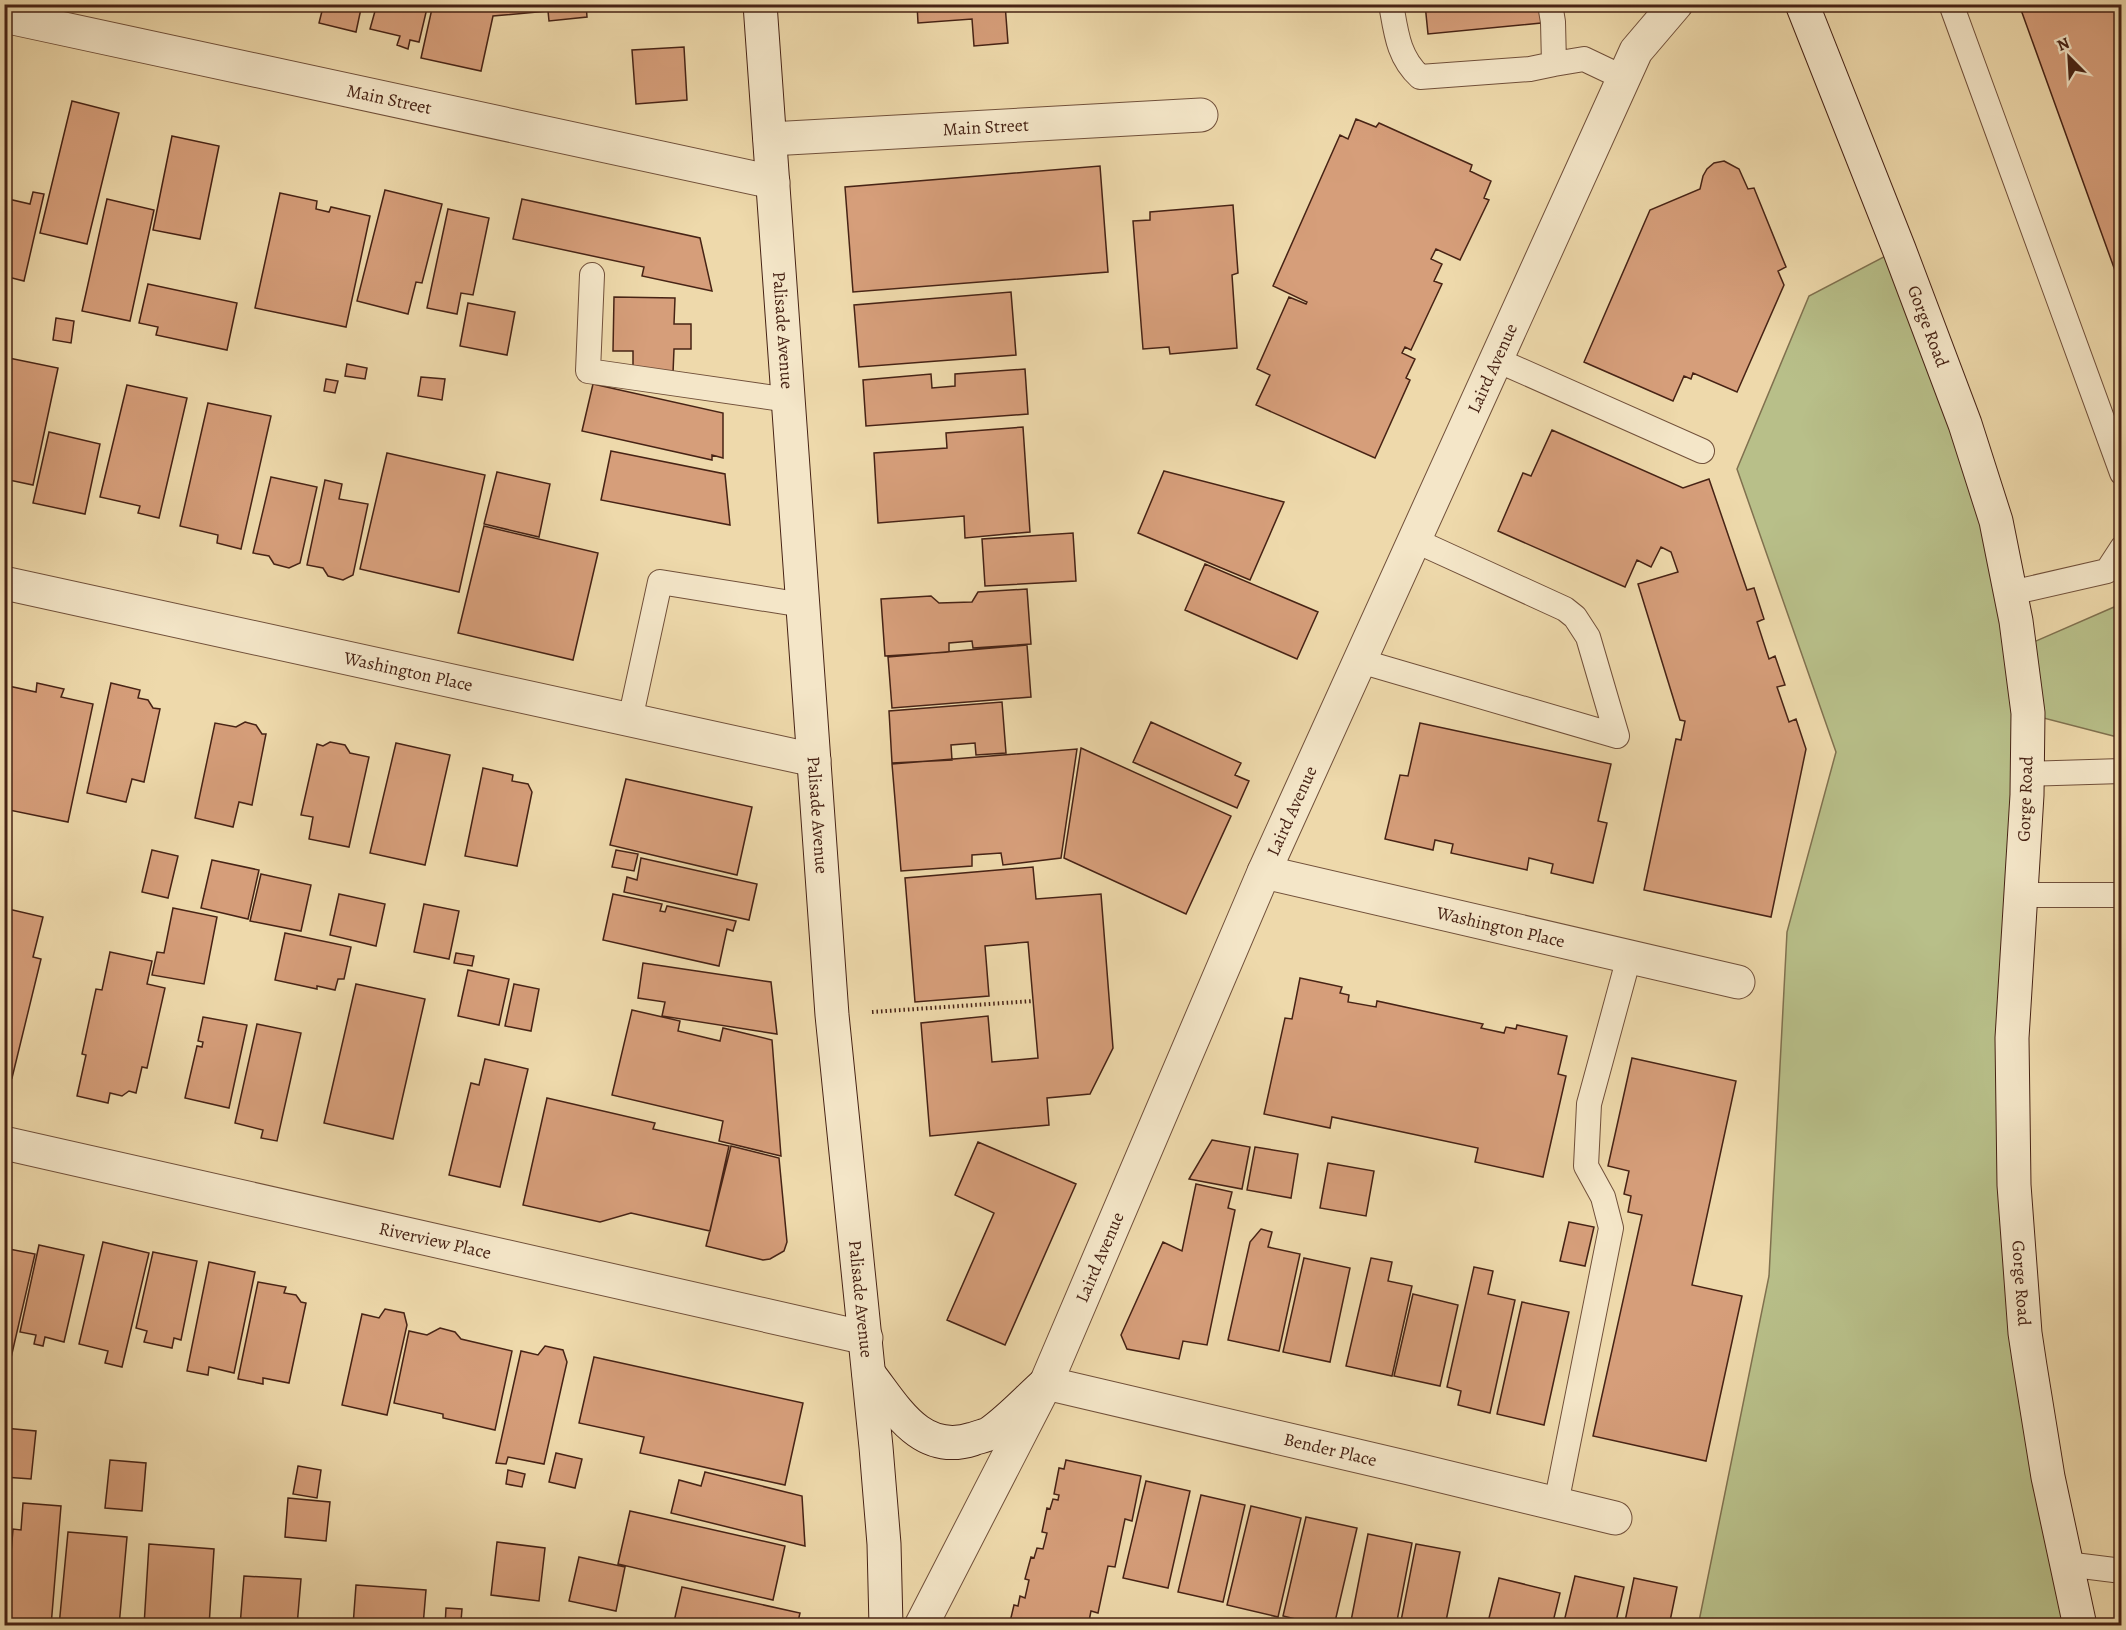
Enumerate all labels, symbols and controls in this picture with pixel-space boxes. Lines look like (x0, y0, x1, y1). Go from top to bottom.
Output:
north arrow (2039, 27, 2099, 87)
text: N (2054, 32, 2073, 57)
street label: Main Street (344, 78, 434, 120)
street label: Main Street (942, 113, 1029, 141)
street label: Palisade Avenue (767, 270, 799, 390)
street label: Gorge Road (1902, 282, 1955, 371)
street label: Laird Avenue (1462, 319, 1523, 417)
street label: Washington Place (341, 645, 475, 697)
street label: Palisade Avenue (802, 755, 834, 875)
street label: Gorge Road (2012, 755, 2038, 842)
street label: Laird Avenue (1261, 762, 1323, 860)
street label: Washington Place (1433, 900, 1567, 953)
street label: Laird Avenue (1070, 1208, 1130, 1306)
street label: Riverview Place (377, 1216, 494, 1265)
street label: Palisade Avenue (843, 1239, 879, 1359)
street label: Gorge Road (2006, 1239, 2036, 1327)
street label: Bender Place (1281, 1427, 1379, 1472)

